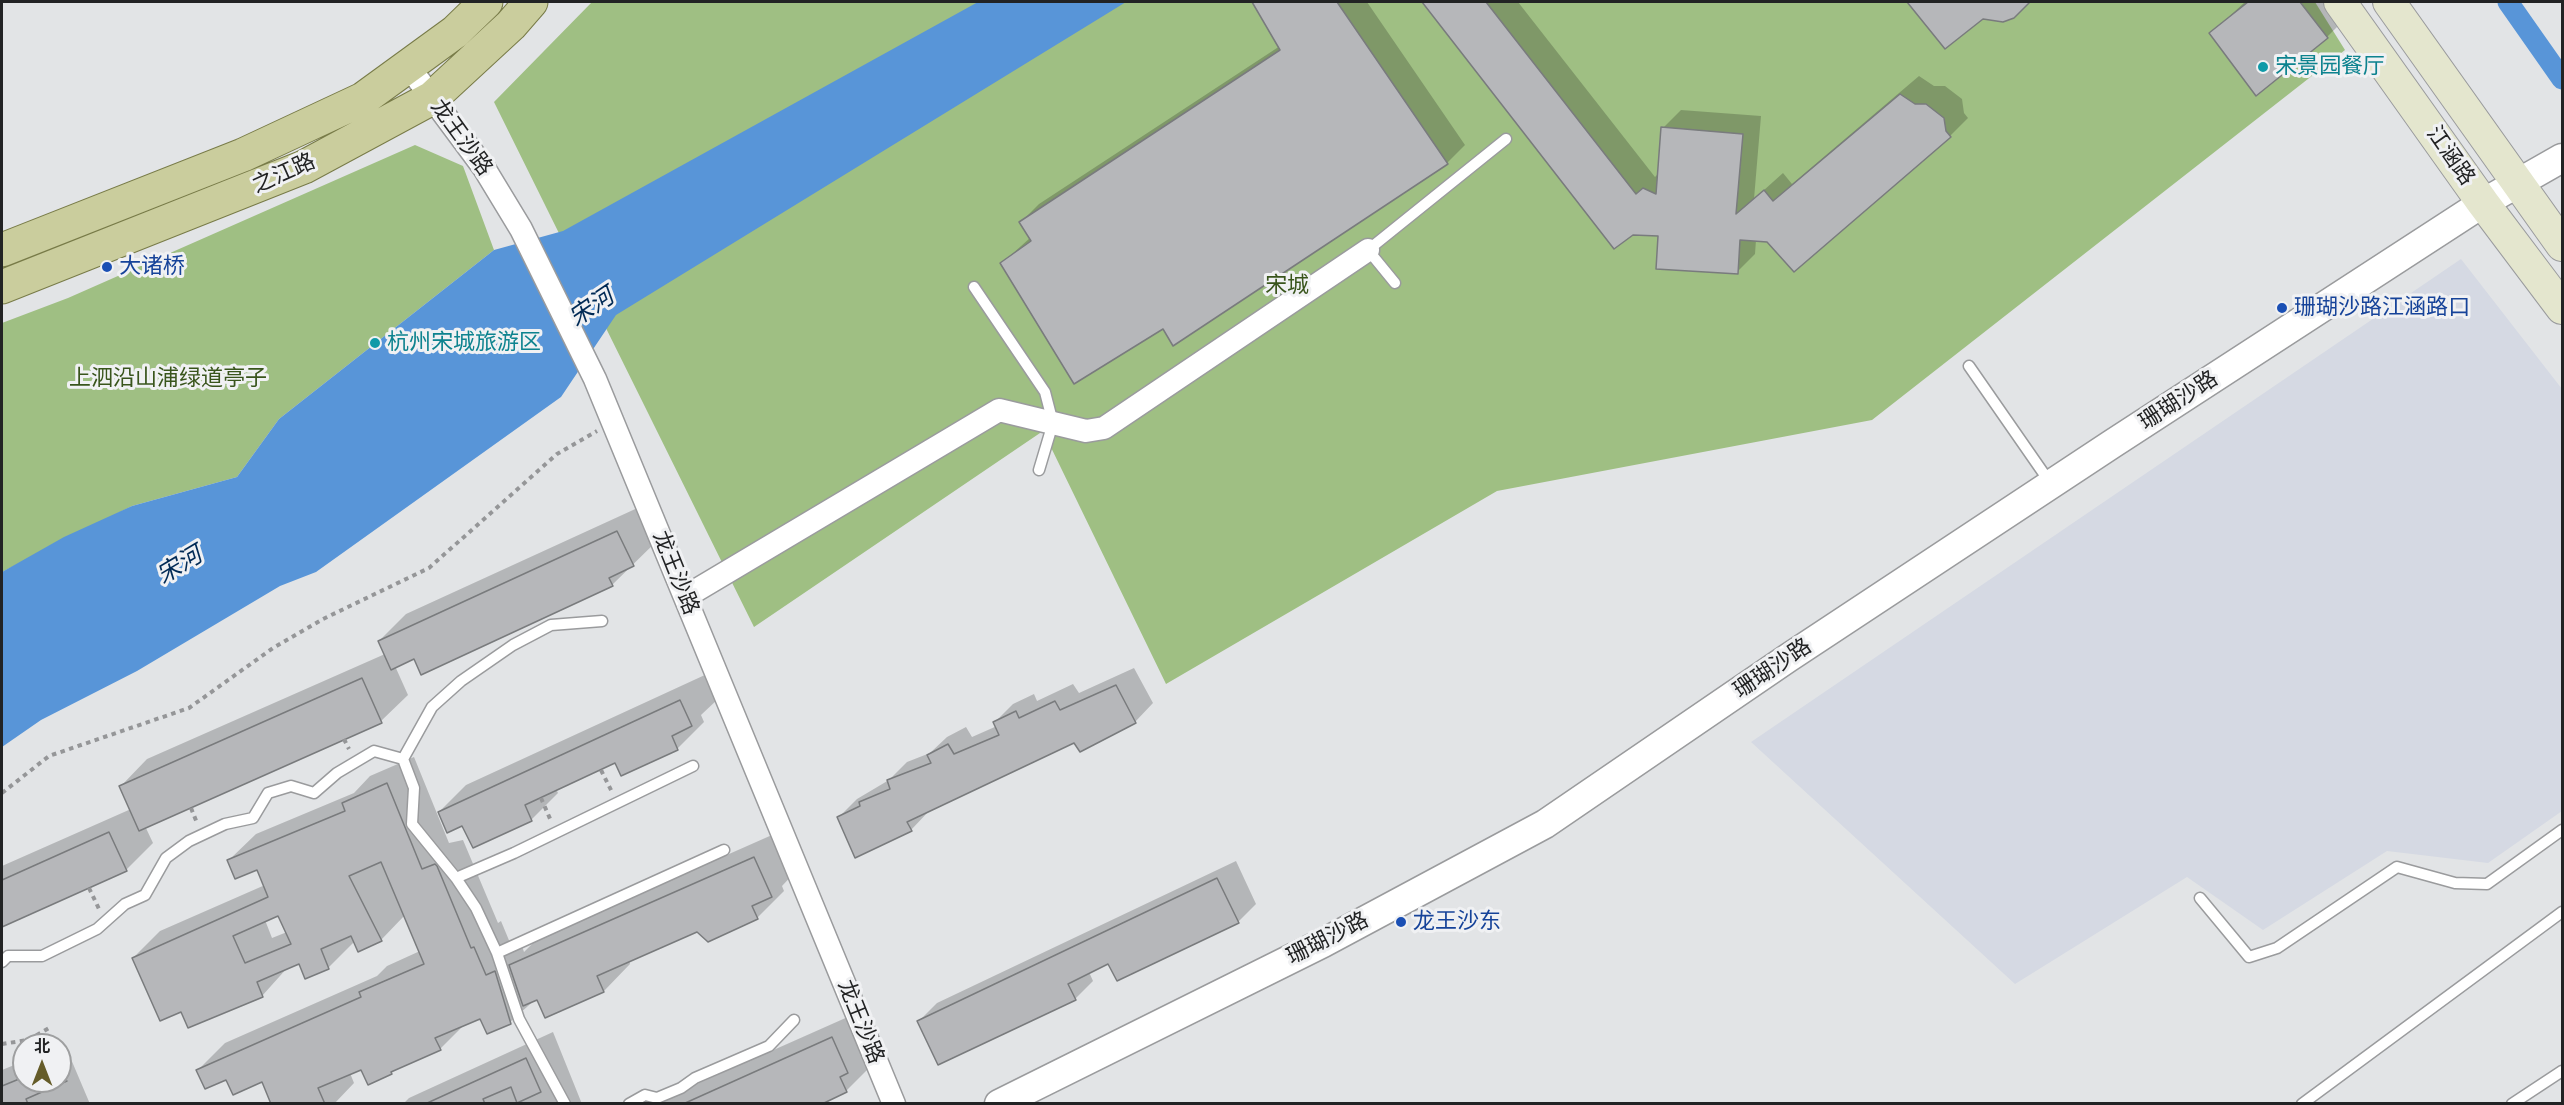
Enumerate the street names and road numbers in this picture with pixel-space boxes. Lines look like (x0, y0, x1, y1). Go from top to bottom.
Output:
street label: 龙王沙路 (424, 95, 498, 181)
street label: 江涵路 (2420, 121, 2480, 191)
street label: 之江路 (248, 149, 320, 199)
street label: 珊瑚沙路 (2135, 366, 2223, 436)
street label: 龙王沙路 (646, 527, 704, 619)
street label: 珊瑚沙路 (1729, 633, 1817, 705)
street label: 珊瑚沙路 (1283, 907, 1373, 971)
street label: 龙王沙路 (831, 976, 889, 1068)

